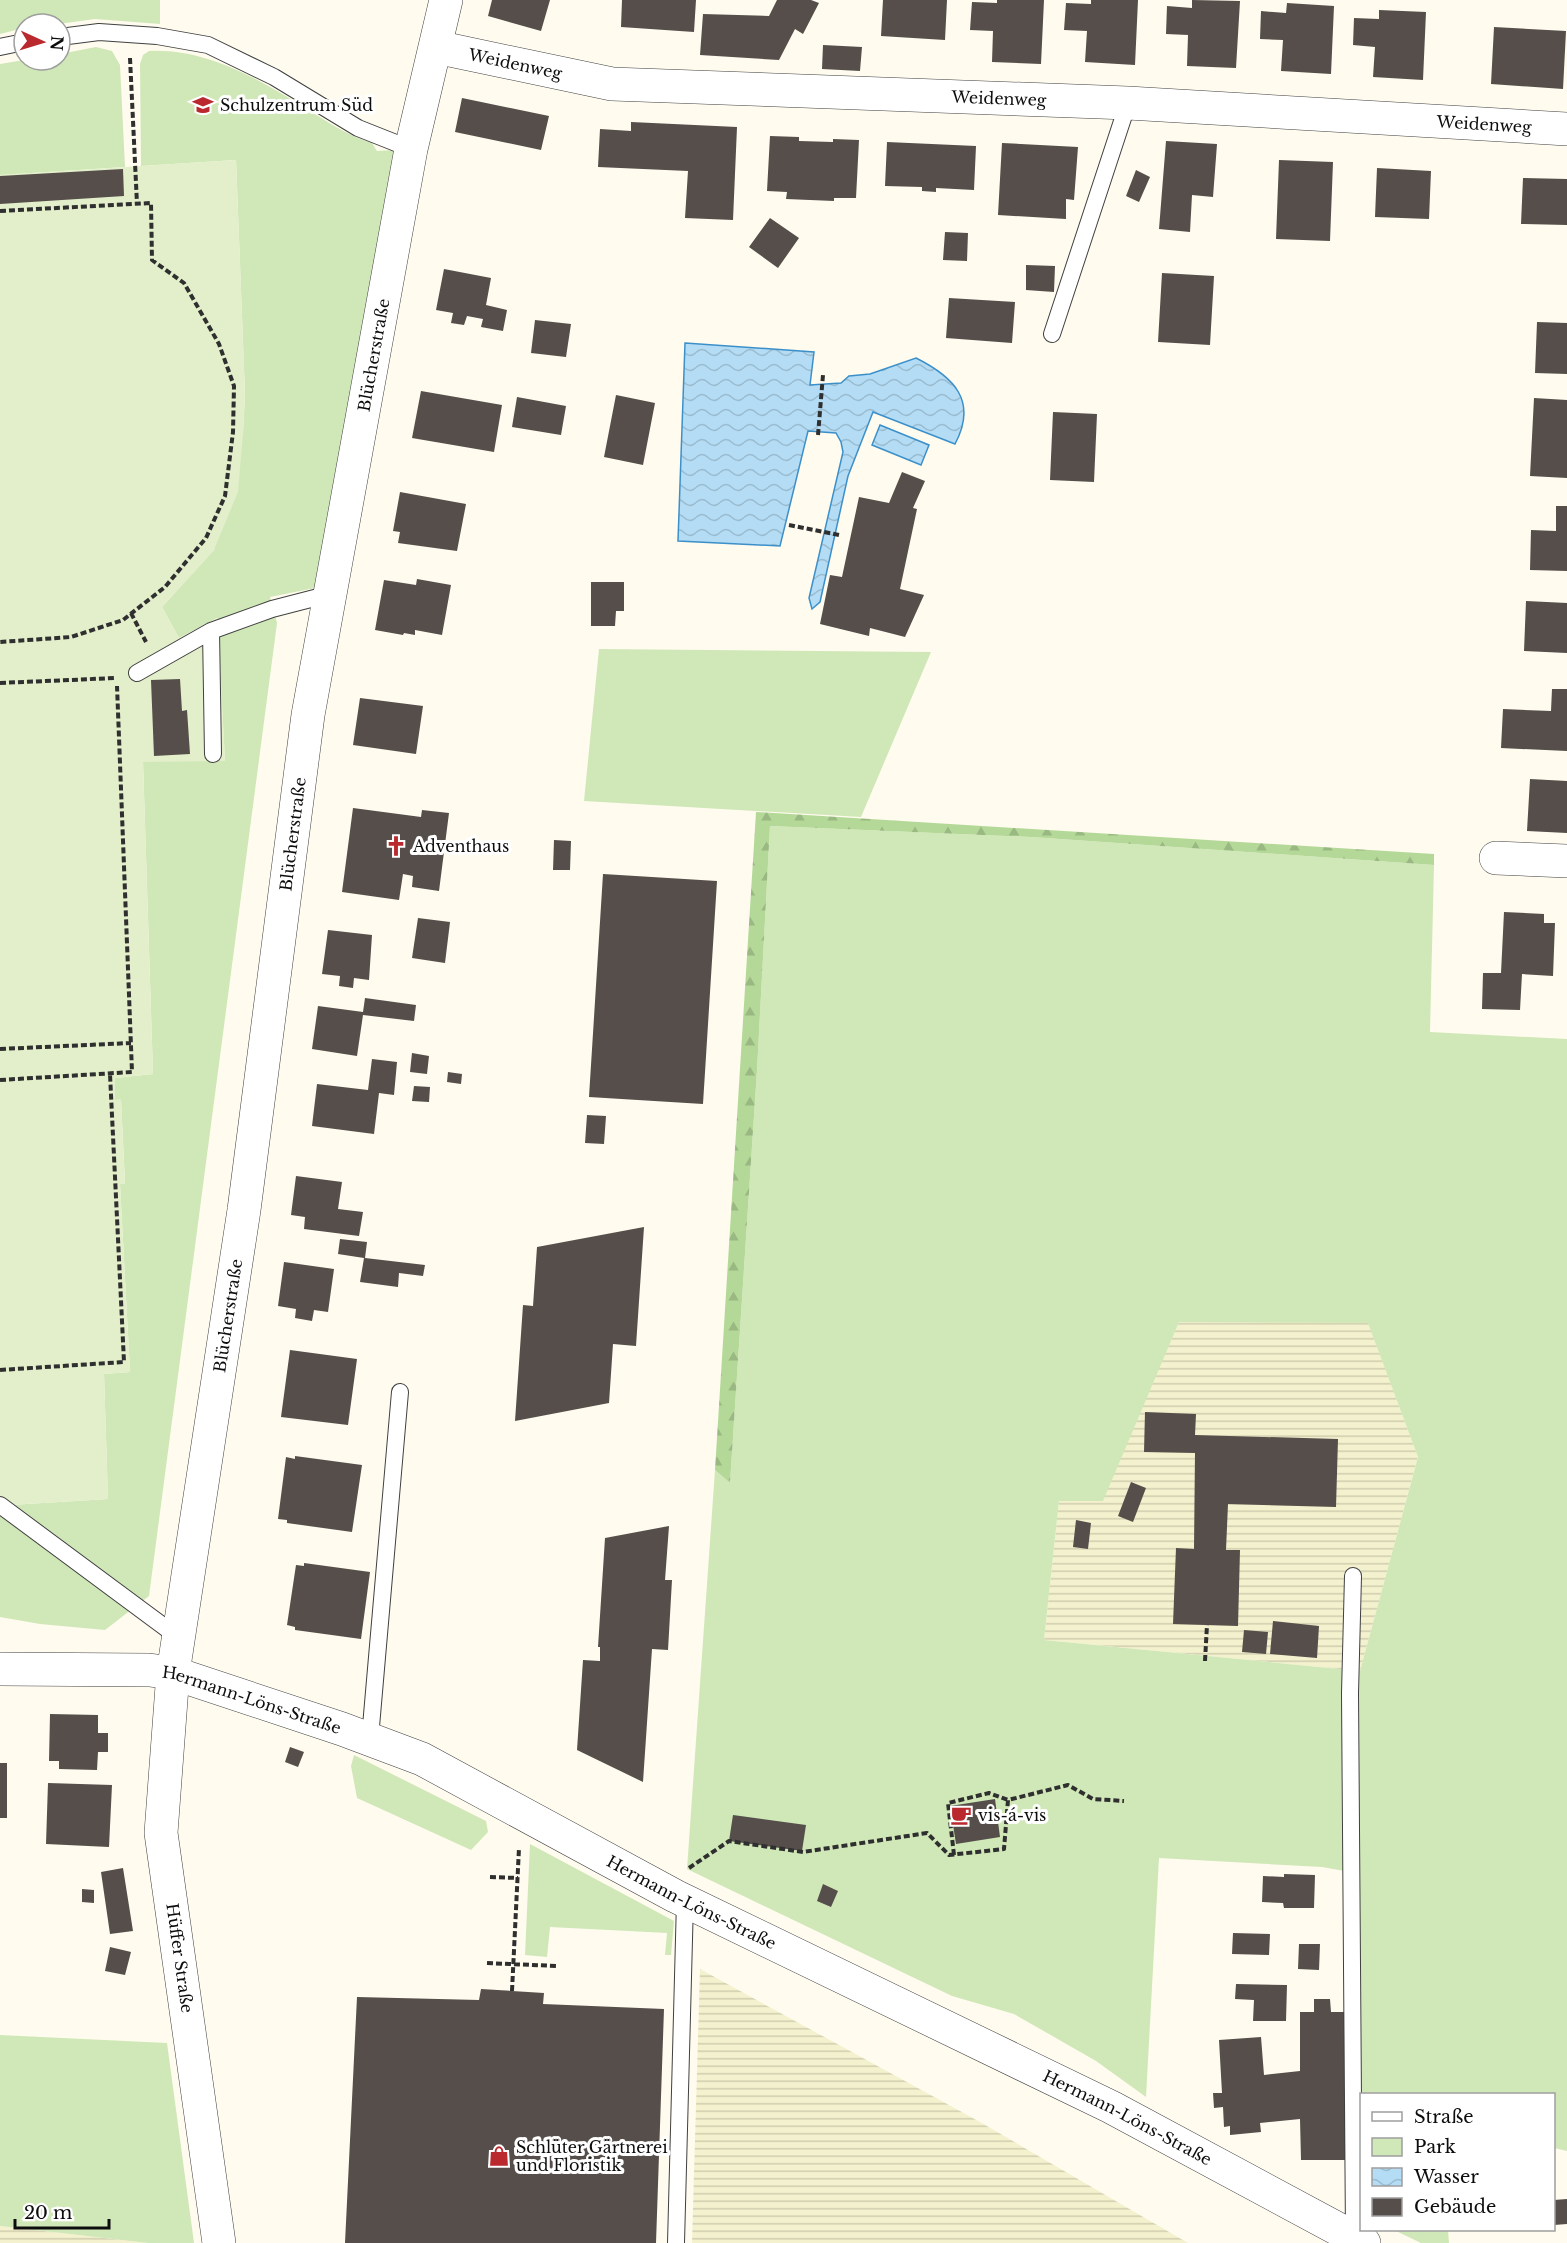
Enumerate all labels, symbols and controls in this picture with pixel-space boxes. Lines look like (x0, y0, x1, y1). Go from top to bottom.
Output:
north arrow (12, 12, 72, 72)
text: N (46, 35, 67, 51)
street label: Weidenweg (466, 44, 564, 83)
street label: Weidenweg (950, 86, 1047, 110)
school or university icon: Schulzentrum Süd (191, 93, 215, 117)
place label: Schulzentrum Süd (220, 95, 373, 115)
street label: Weidenweg (1435, 111, 1533, 137)
street label: Blücherstraße (353, 297, 394, 413)
street label: Blücherstraße (275, 776, 310, 892)
church icon: Adventhaus (384, 834, 408, 858)
place label: Adventhaus (412, 836, 509, 856)
street label: Blücherstraße (209, 1258, 246, 1374)
street label: Hermann-Löns-Straße (161, 1662, 344, 1738)
cafe icon: vis-á-vis (949, 1803, 973, 1827)
place label: vis-á-vis (978, 1805, 1046, 1825)
street label: Hermann-Löns-Straße (603, 1851, 780, 1953)
street label: Hüffer Straße (162, 1902, 198, 2014)
street label: Hermann-Löns-Straße (1040, 2066, 1215, 2169)
legend (1360, 2093, 1555, 2231)
text: Straße (1414, 2106, 1474, 2128)
text: Park (1414, 2136, 1456, 2158)
place label: Schlüter Gärtnerei und Floristik (516, 2137, 668, 2175)
shop icon: Schlüter Gärtnerei und Floristik (487, 2144, 511, 2168)
text: Wasser (1413, 2166, 1479, 2188)
scale bar (15, 2192, 110, 2230)
text: Gebäude (1414, 2196, 1496, 2218)
text: 20 m (24, 2202, 72, 2224)

